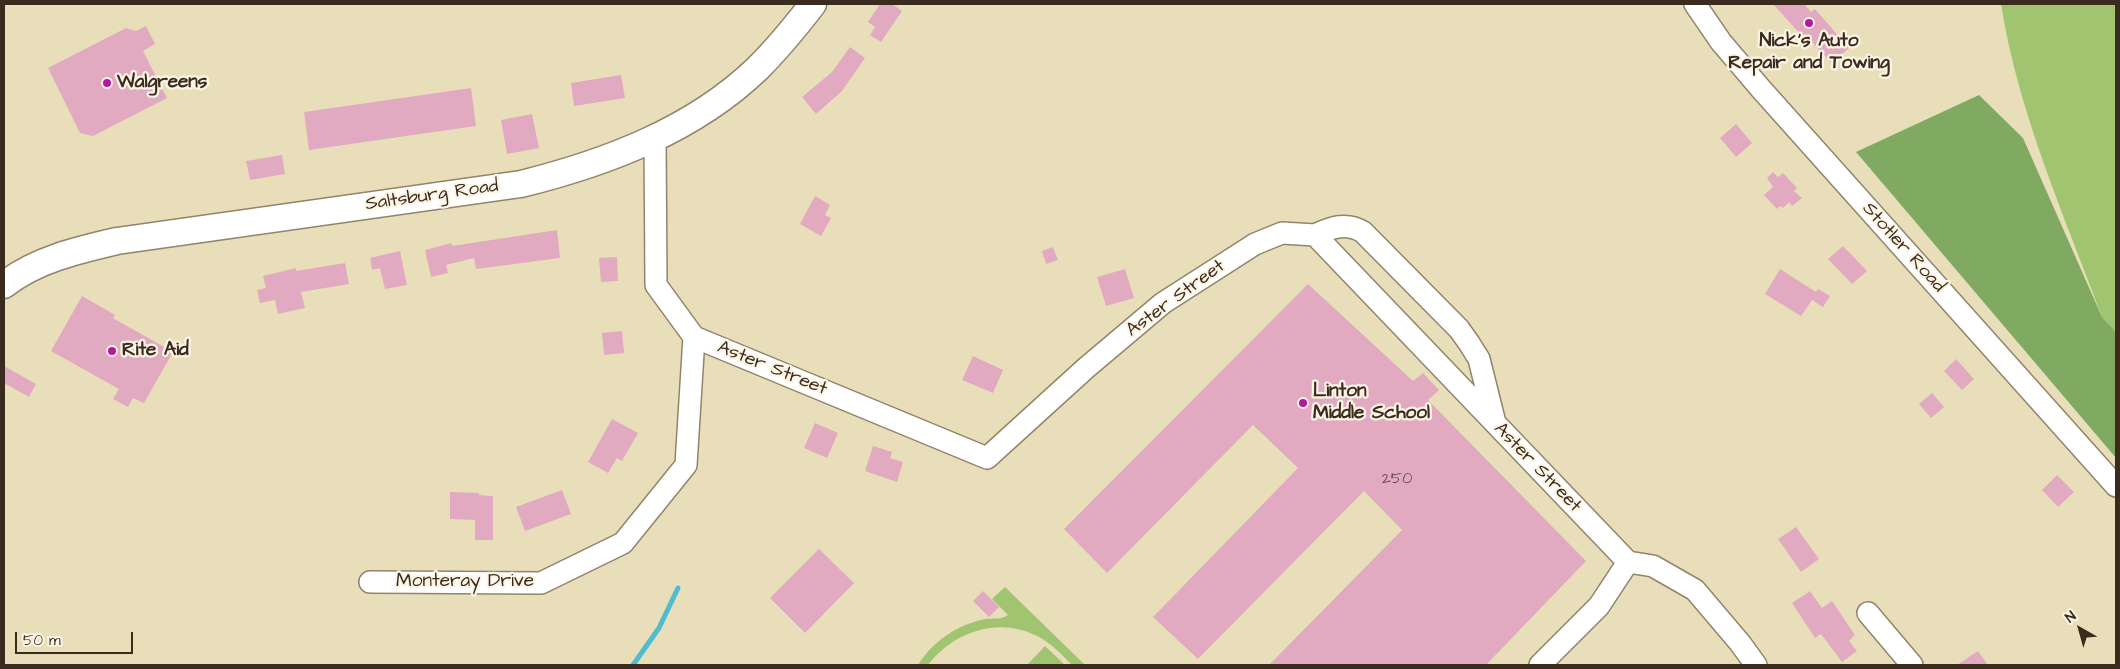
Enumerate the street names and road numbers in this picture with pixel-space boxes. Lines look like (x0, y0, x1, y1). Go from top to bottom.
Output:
street label: Saltsburg Road (364, 175, 500, 217)
street label: Stotler Road (1857, 198, 1949, 298)
street label: Aster Street (1122, 256, 1230, 342)
street label: Aster Street (714, 337, 830, 401)
street label: Aster Street (1488, 418, 1586, 518)
street label: Monteray Drive (396, 571, 534, 593)

